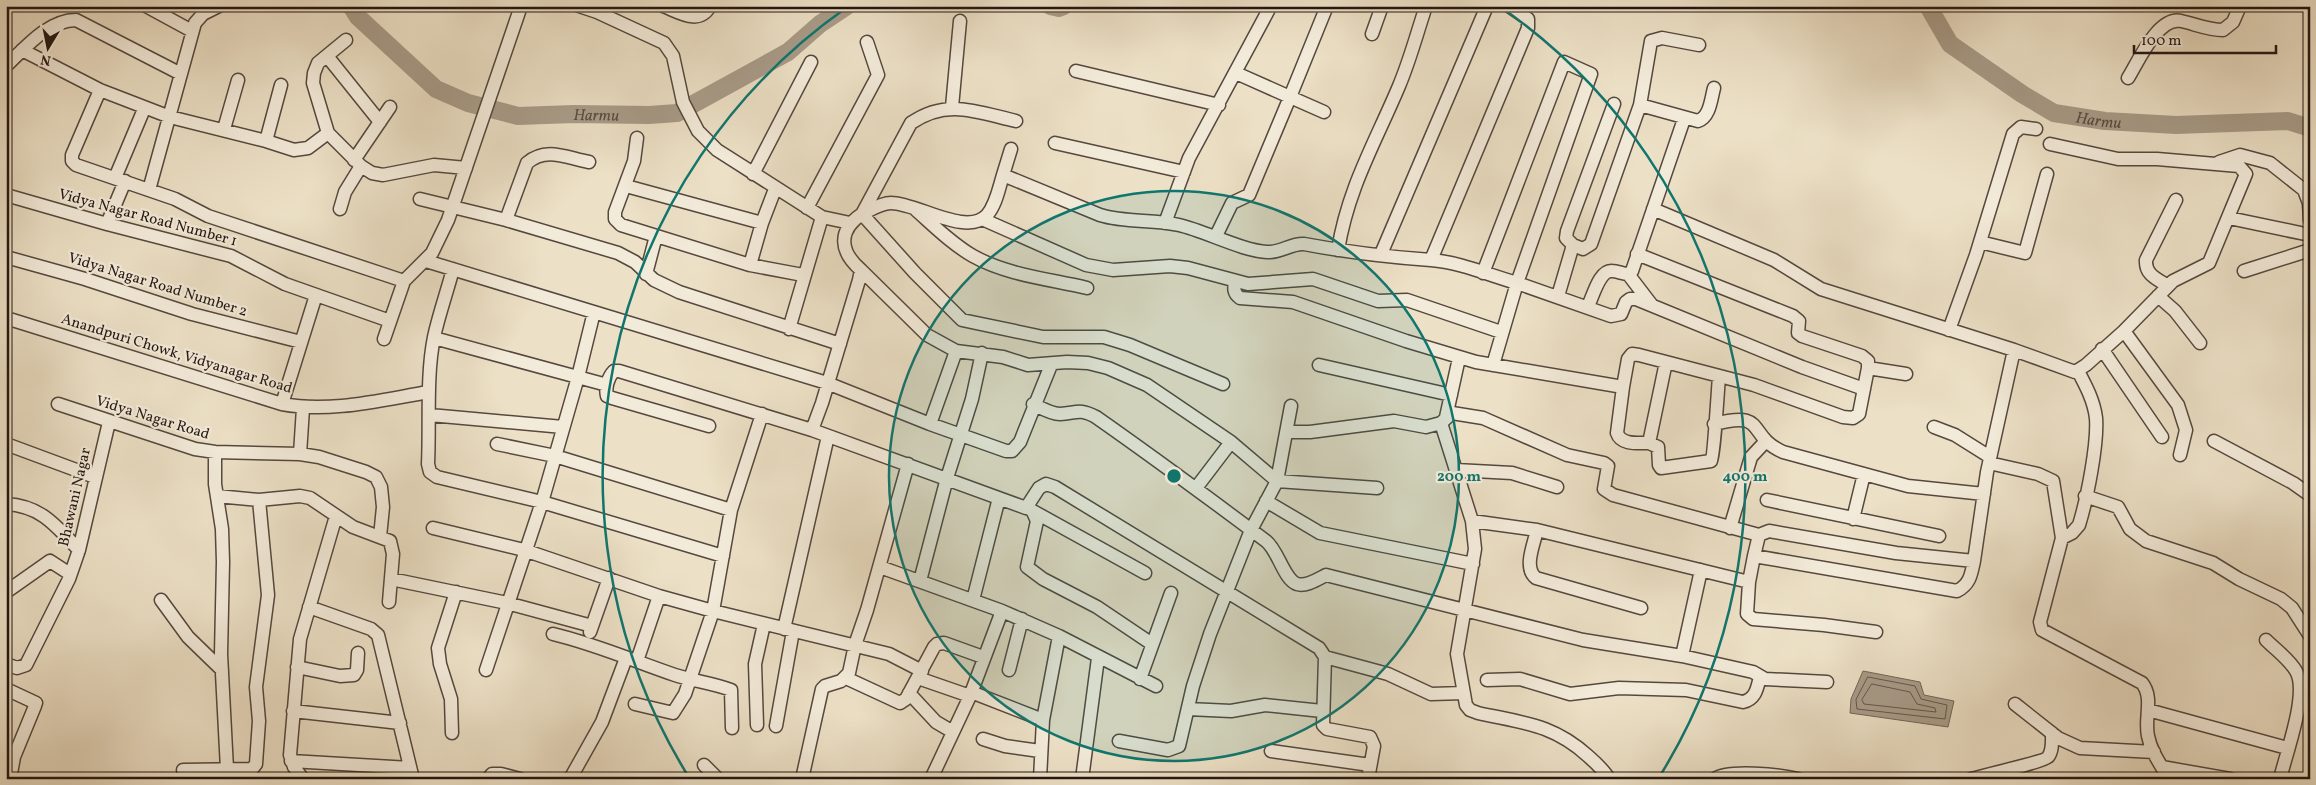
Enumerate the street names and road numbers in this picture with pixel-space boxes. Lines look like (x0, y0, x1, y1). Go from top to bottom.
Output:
street label: Vidya Nagar Road Number 1 (56, 184, 239, 252)
street label: Vidya Nagar Road Number 2 (65, 248, 250, 323)
street label: Anandpuri Chowk, Vidyanagar Road (58, 309, 295, 400)
street label: Vidya Nagar Road (93, 391, 212, 446)
street label: Bhawani Nagar (54, 446, 97, 549)

